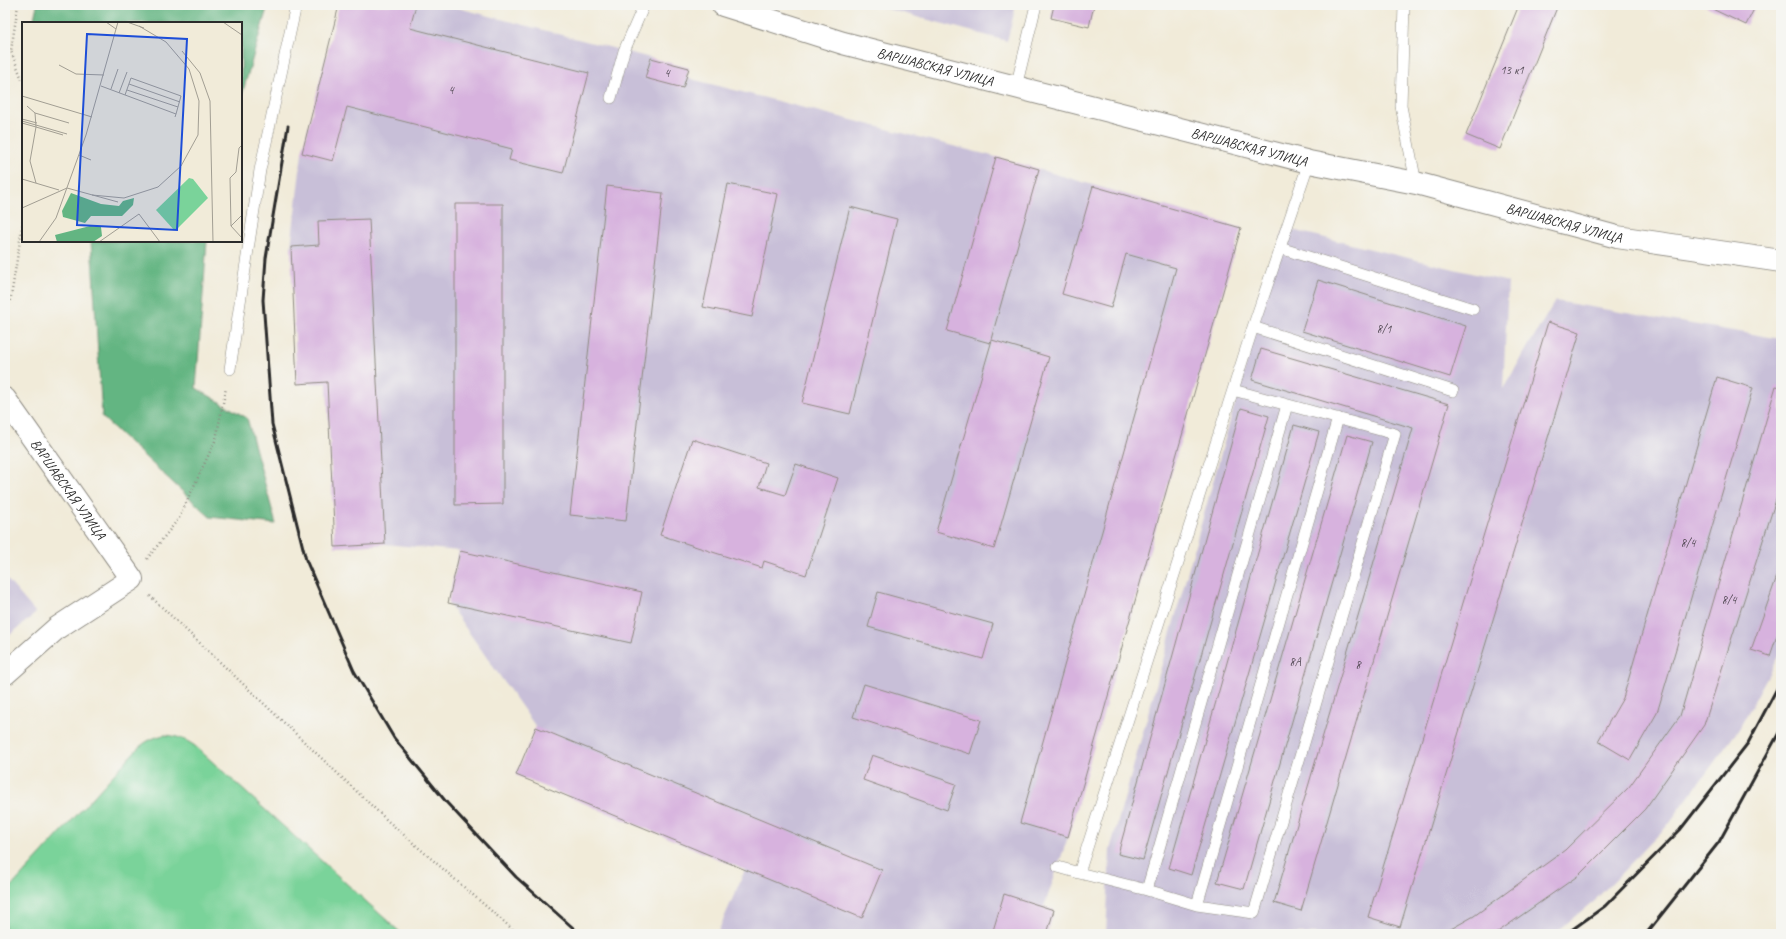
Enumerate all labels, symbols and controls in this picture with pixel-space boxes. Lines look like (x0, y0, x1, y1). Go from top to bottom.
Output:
inset map (22, 22, 242, 242)
street label: ВАРШАВСКАЯ УЛИЦА (875, 44, 996, 90)
house number: 13 к1 (1500, 62, 1524, 78)
house number: 4 (664, 65, 671, 81)
house number: 4 (448, 82, 455, 98)
street label: ВАРШАВСКАЯ УЛИЦА (1189, 124, 1310, 170)
street label: ВАРШАВСКАЯ УЛИЦА (1504, 199, 1624, 246)
house number: 8/1 (1377, 321, 1392, 337)
street label: ВАРШАВСКАЯ УЛИЦА (27, 435, 110, 543)
house number: 8/4 (1681, 535, 1697, 551)
house number: 8/4 (1722, 592, 1738, 608)
house number: 8А (1289, 654, 1302, 670)
house number: 8 (1355, 657, 1362, 673)

